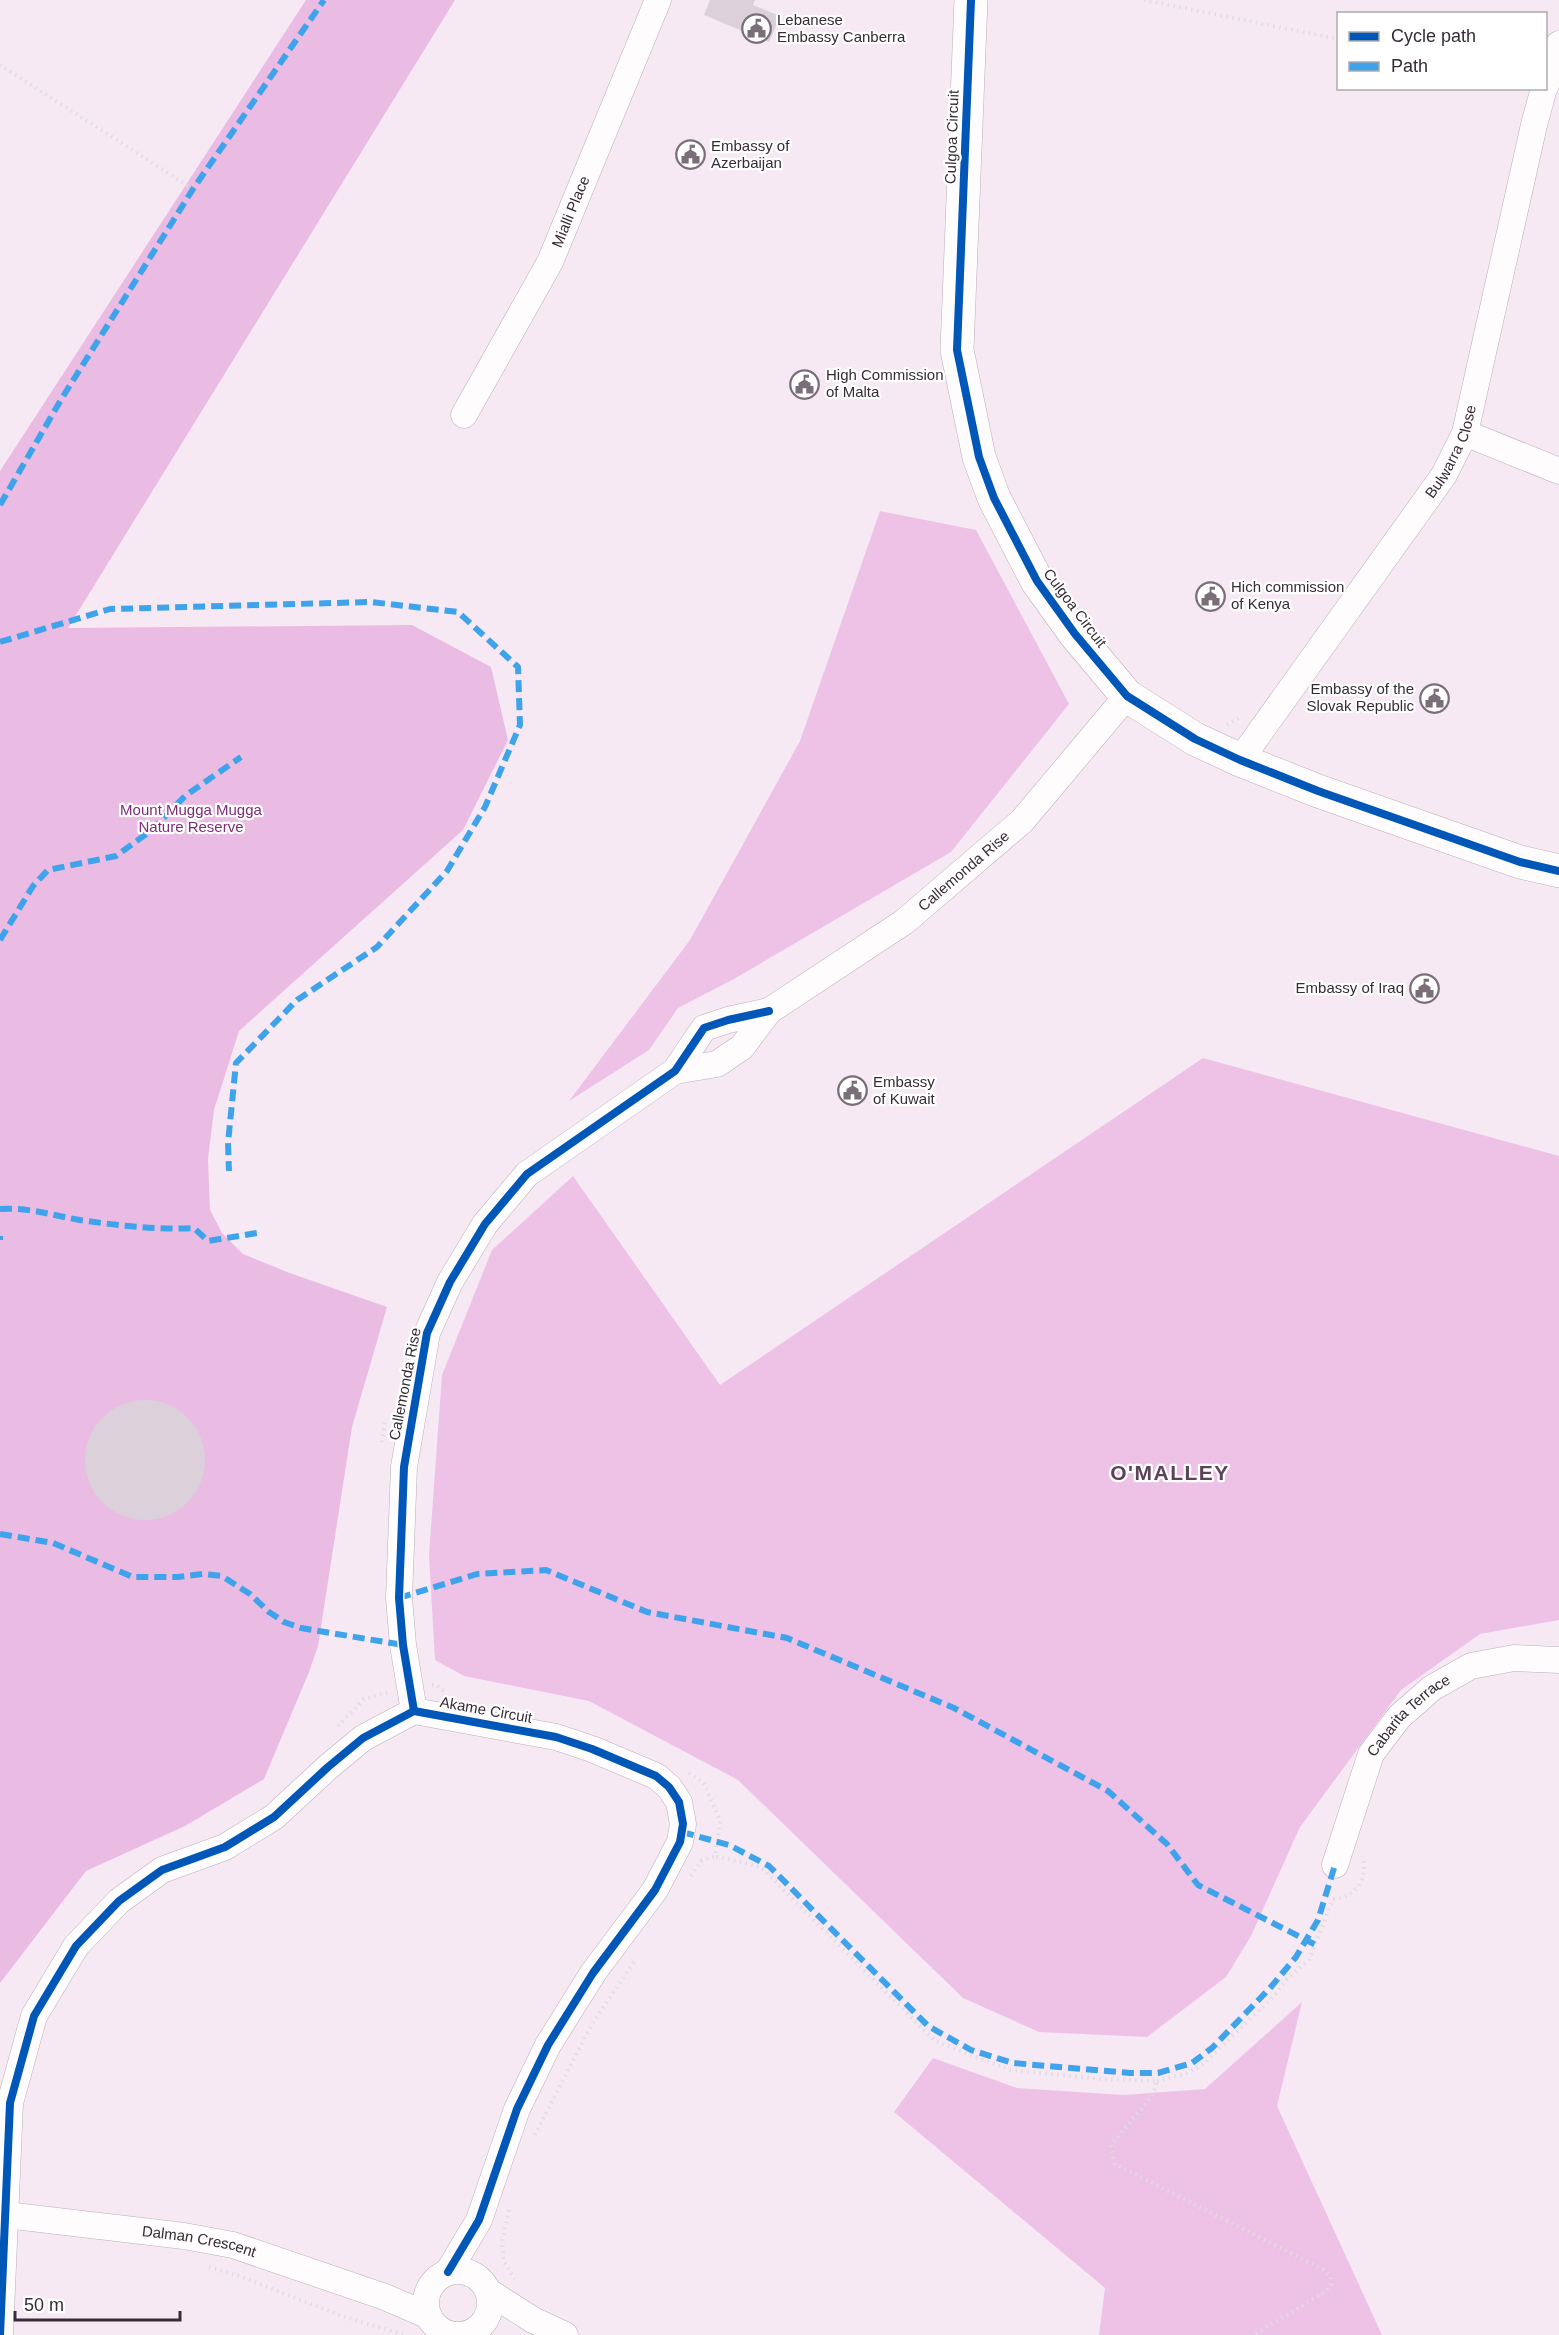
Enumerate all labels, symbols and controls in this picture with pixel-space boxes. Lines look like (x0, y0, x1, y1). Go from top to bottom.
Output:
place label: Lebanese Embassy Canberra (777, 11, 906, 45)
legend (1337, 12, 1547, 90)
public building icon: Lebanese Embassy Canberra (740, 13, 772, 45)
text: Cycle path (1391, 26, 1476, 46)
text: Path (1391, 56, 1428, 76)
street label: Culgoa Circuit (941, 89, 962, 184)
place label: Embassy of Azerbaijan (711, 137, 790, 171)
public building icon: Embassy of Azerbaijan (674, 139, 706, 171)
street label: Mialli Place (548, 173, 593, 250)
place label: High Commission of Malta (826, 366, 944, 400)
public building icon: High Commission of Malta (789, 368, 821, 400)
street label: Bulwarra Close (1421, 403, 1479, 501)
street label: Culgoa Circuit (1040, 565, 1111, 651)
place label: Hich commission of Kenya (1231, 578, 1344, 612)
public building icon: Hich commission of Kenya (1194, 580, 1226, 612)
place label: Embassy of the Slovak Republic (1306, 680, 1414, 714)
public building icon: Embassy of the Slovak Republic (1419, 682, 1451, 714)
park label: Mount Mugga Mugga Nature Reserve (120, 801, 263, 835)
street label: Callemonda Rise (914, 827, 1012, 914)
public building icon: Embassy of Iraq (1409, 972, 1441, 1004)
place label: Embassy of Iraq (1296, 979, 1404, 996)
place label: Embassy of Kuwait (873, 1073, 936, 1107)
public building icon: Embassy of Kuwait (836, 1075, 868, 1107)
street label: Callemonda Rise (385, 1326, 424, 1442)
district label: O'MALLEY (1110, 1461, 1230, 1484)
street label: Cabarita Terrace (1363, 1671, 1453, 1760)
street label: Akame Circuit (439, 1693, 534, 1726)
street label: Dalman Crescent (141, 2222, 259, 2261)
scale bar (15, 2284, 180, 2322)
text: 50 m (24, 2295, 64, 2315)

